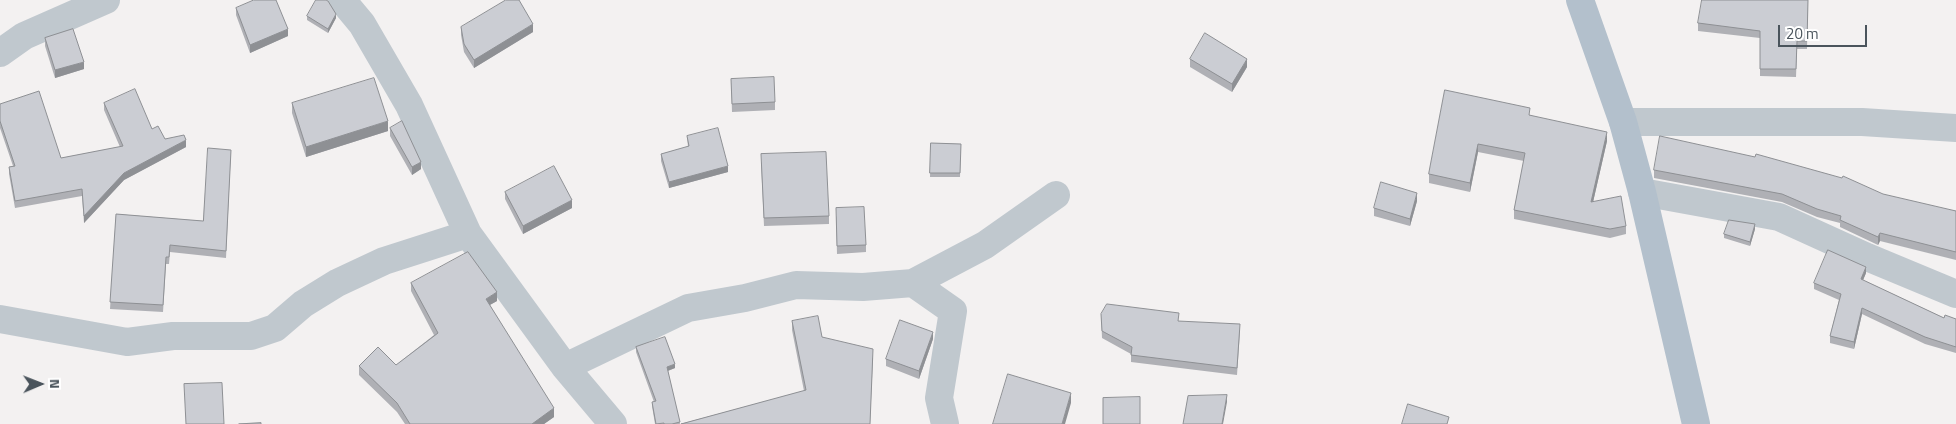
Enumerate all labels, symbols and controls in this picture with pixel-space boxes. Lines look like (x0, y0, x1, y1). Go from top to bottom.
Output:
scale bar (1781, 15, 1870, 47)
text: 20 m (1786, 22, 1819, 45)
north arrow (15, 359, 65, 409)
text: N (45, 379, 66, 389)

